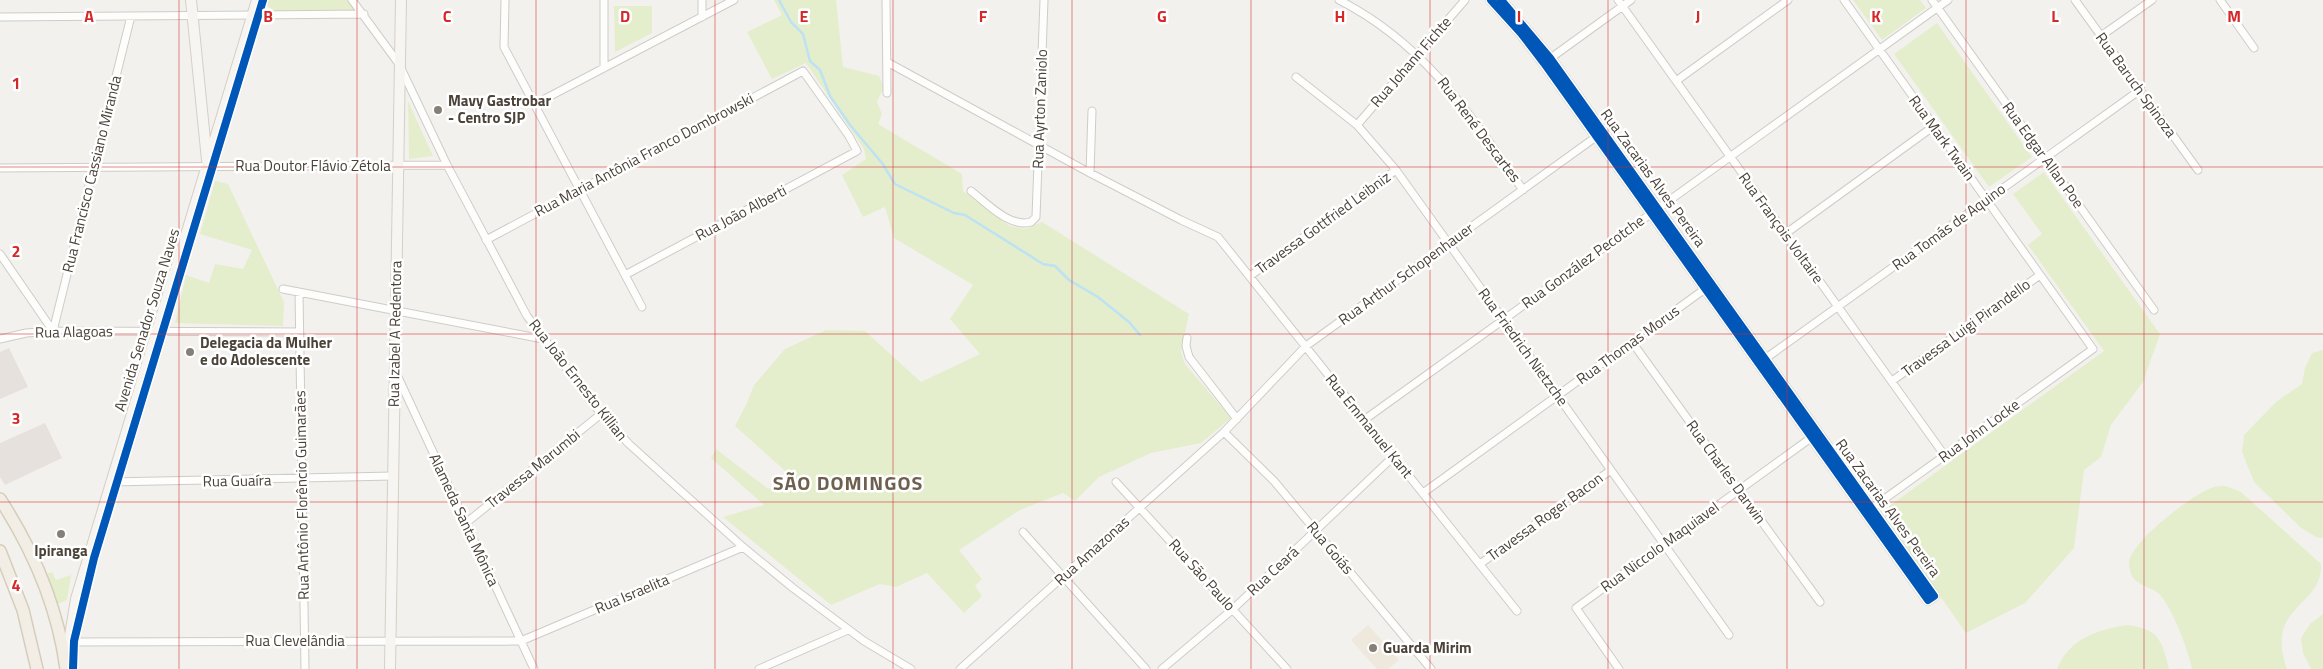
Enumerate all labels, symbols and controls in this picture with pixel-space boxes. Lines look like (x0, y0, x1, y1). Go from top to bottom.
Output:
text: A (84, 4, 94, 28)
text: B (263, 4, 273, 28)
text: C (443, 4, 452, 28)
text: D (620, 4, 630, 28)
text: E (800, 4, 809, 28)
text: F (979, 4, 988, 28)
text: G (1157, 4, 1167, 28)
text: H (1335, 4, 1345, 28)
text: I (1517, 4, 1521, 28)
text: J (1696, 4, 1700, 28)
text: K (1871, 4, 1881, 28)
text: L (2051, 4, 2059, 28)
text: M (2227, 4, 2241, 28)
street label: Rua Johann Fichte (1365, 11, 1457, 112)
street label: Rua Baruch Spinoza (2090, 27, 2183, 143)
street label: Rua Ayrton Zaniolo (1026, 49, 1053, 169)
text: 1 (12, 71, 20, 95)
street label: Rua Francisco Cassiano Miranda (56, 72, 127, 275)
street label: Rua René Descartes (1432, 72, 1527, 187)
street label: Rua Maria Antônia Franco Dombrowski (530, 87, 758, 222)
place label: Mavy Gastrobar - Centro SJP (448, 89, 551, 129)
street label: Rua Mark Twain (1903, 90, 1981, 185)
street label: Rua Edgar Allan Poe (1997, 97, 2090, 213)
marker: Mavy Gastrobar - Centro SJP (432, 104, 444, 116)
street label: Rua Zacarias Alves Pereira (1595, 104, 1712, 252)
street label: Rua Doutor Flávio Zétola (235, 154, 391, 177)
street label: Travessa Gottfried Leibniz (1250, 165, 1395, 280)
street label: Rua François Voltaire (1733, 167, 1830, 288)
street label: Rua Tomás de Aquino (1887, 177, 2010, 276)
street label: Rua João Alberti (691, 179, 791, 246)
street label: Rua González Pecotche (1517, 209, 1649, 314)
street label: Rua Arthur Schopenhauer (1333, 217, 1478, 331)
street label: Avenida Senador Souza Naves (108, 226, 185, 414)
text: 2 (12, 239, 20, 263)
street label: Rua Izabel A Redentora (382, 260, 407, 407)
street label: Travessa Luigi Pirandello (1896, 273, 2035, 382)
street label: Rua Friedrich Nietzche (1473, 283, 1574, 411)
street label: Rua Thomas Morus (1571, 299, 1684, 390)
street label: Rua João Ernesto Killian (523, 314, 633, 446)
street label: Rua Alagoas (35, 319, 113, 344)
place label: Delegacia da Mulher e do Adolescente (200, 331, 332, 371)
marker: Delegacia da Mulher e do Adolescente (184, 346, 196, 358)
street label: Rua Emmanuel Kant (1320, 368, 1419, 483)
street label: Rua Antônio Florêncio Guimarães (288, 390, 315, 600)
street label: Rua John Locke (1933, 393, 2024, 468)
text: 3 (12, 406, 20, 430)
street label: Rua Charles Darwin (1681, 415, 1772, 528)
street label: Travessa Marumbi (481, 423, 585, 514)
street label: Rua Zacarias Alves Pereira (1830, 434, 1947, 582)
street label: Alameda Santa Mônica (424, 450, 506, 590)
district label: SÃO DOMINGOS (773, 467, 923, 498)
street label: Travessa Roger Bacon (1482, 467, 1608, 567)
street label: Rua Guaíra (202, 468, 272, 493)
street label: Rua Niccolo Maquiavel (1596, 496, 1724, 598)
street label: Rua Amazonas (1049, 511, 1134, 591)
street label: Rua Goiás (1301, 516, 1359, 579)
marker: Ipiranga (55, 528, 67, 540)
street label: Rua São Paulo (1164, 533, 1241, 616)
place label: Ipiranga (34, 539, 88, 562)
street label: Rua Ceará (1241, 540, 1304, 601)
street label: Rua Israelita (591, 567, 673, 619)
text: 4 (12, 573, 21, 597)
street label: Rua Clevelândia (245, 629, 345, 652)
place label: Guarda Mirim (1383, 636, 1472, 659)
marker: Guarda Mirim (1367, 642, 1379, 654)

